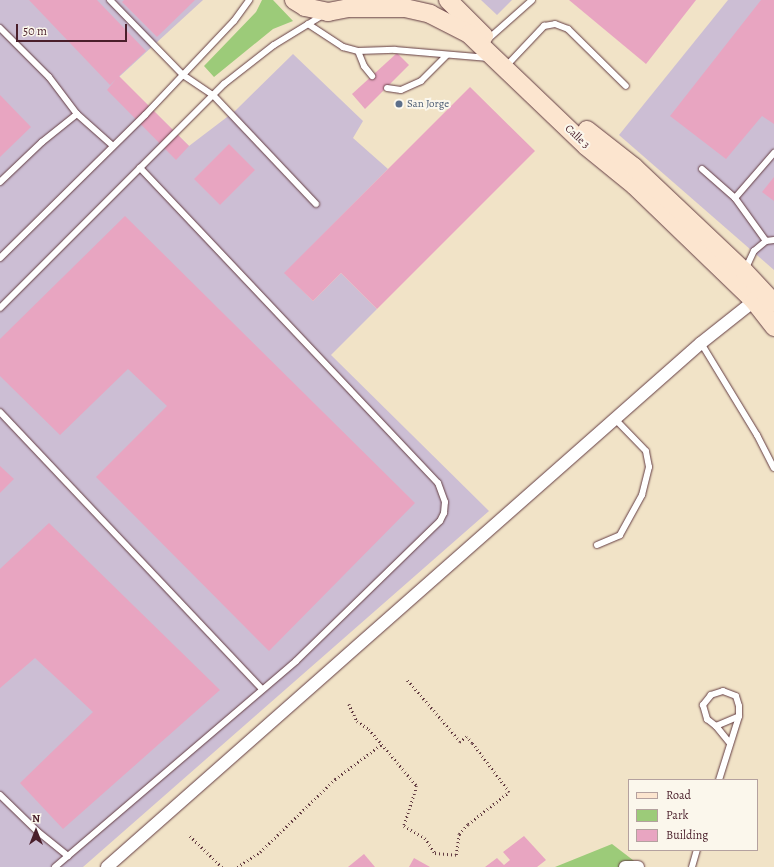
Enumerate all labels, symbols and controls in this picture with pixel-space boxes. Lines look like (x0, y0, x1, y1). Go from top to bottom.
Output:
scale bar (18, 16, 129, 42)
text: 50 m (23, 23, 47, 39)
place label: San Jorge (407, 97, 449, 111)
marker: San Jorge (394, 99, 404, 109)
street label: Calle 3 (562, 122, 592, 152)
legend (628, 779, 758, 851)
text: Road (666, 787, 691, 803)
text: Park (666, 807, 689, 823)
north arrow (16, 811, 56, 851)
text: N (32, 811, 40, 826)
text: Building (666, 827, 708, 843)

